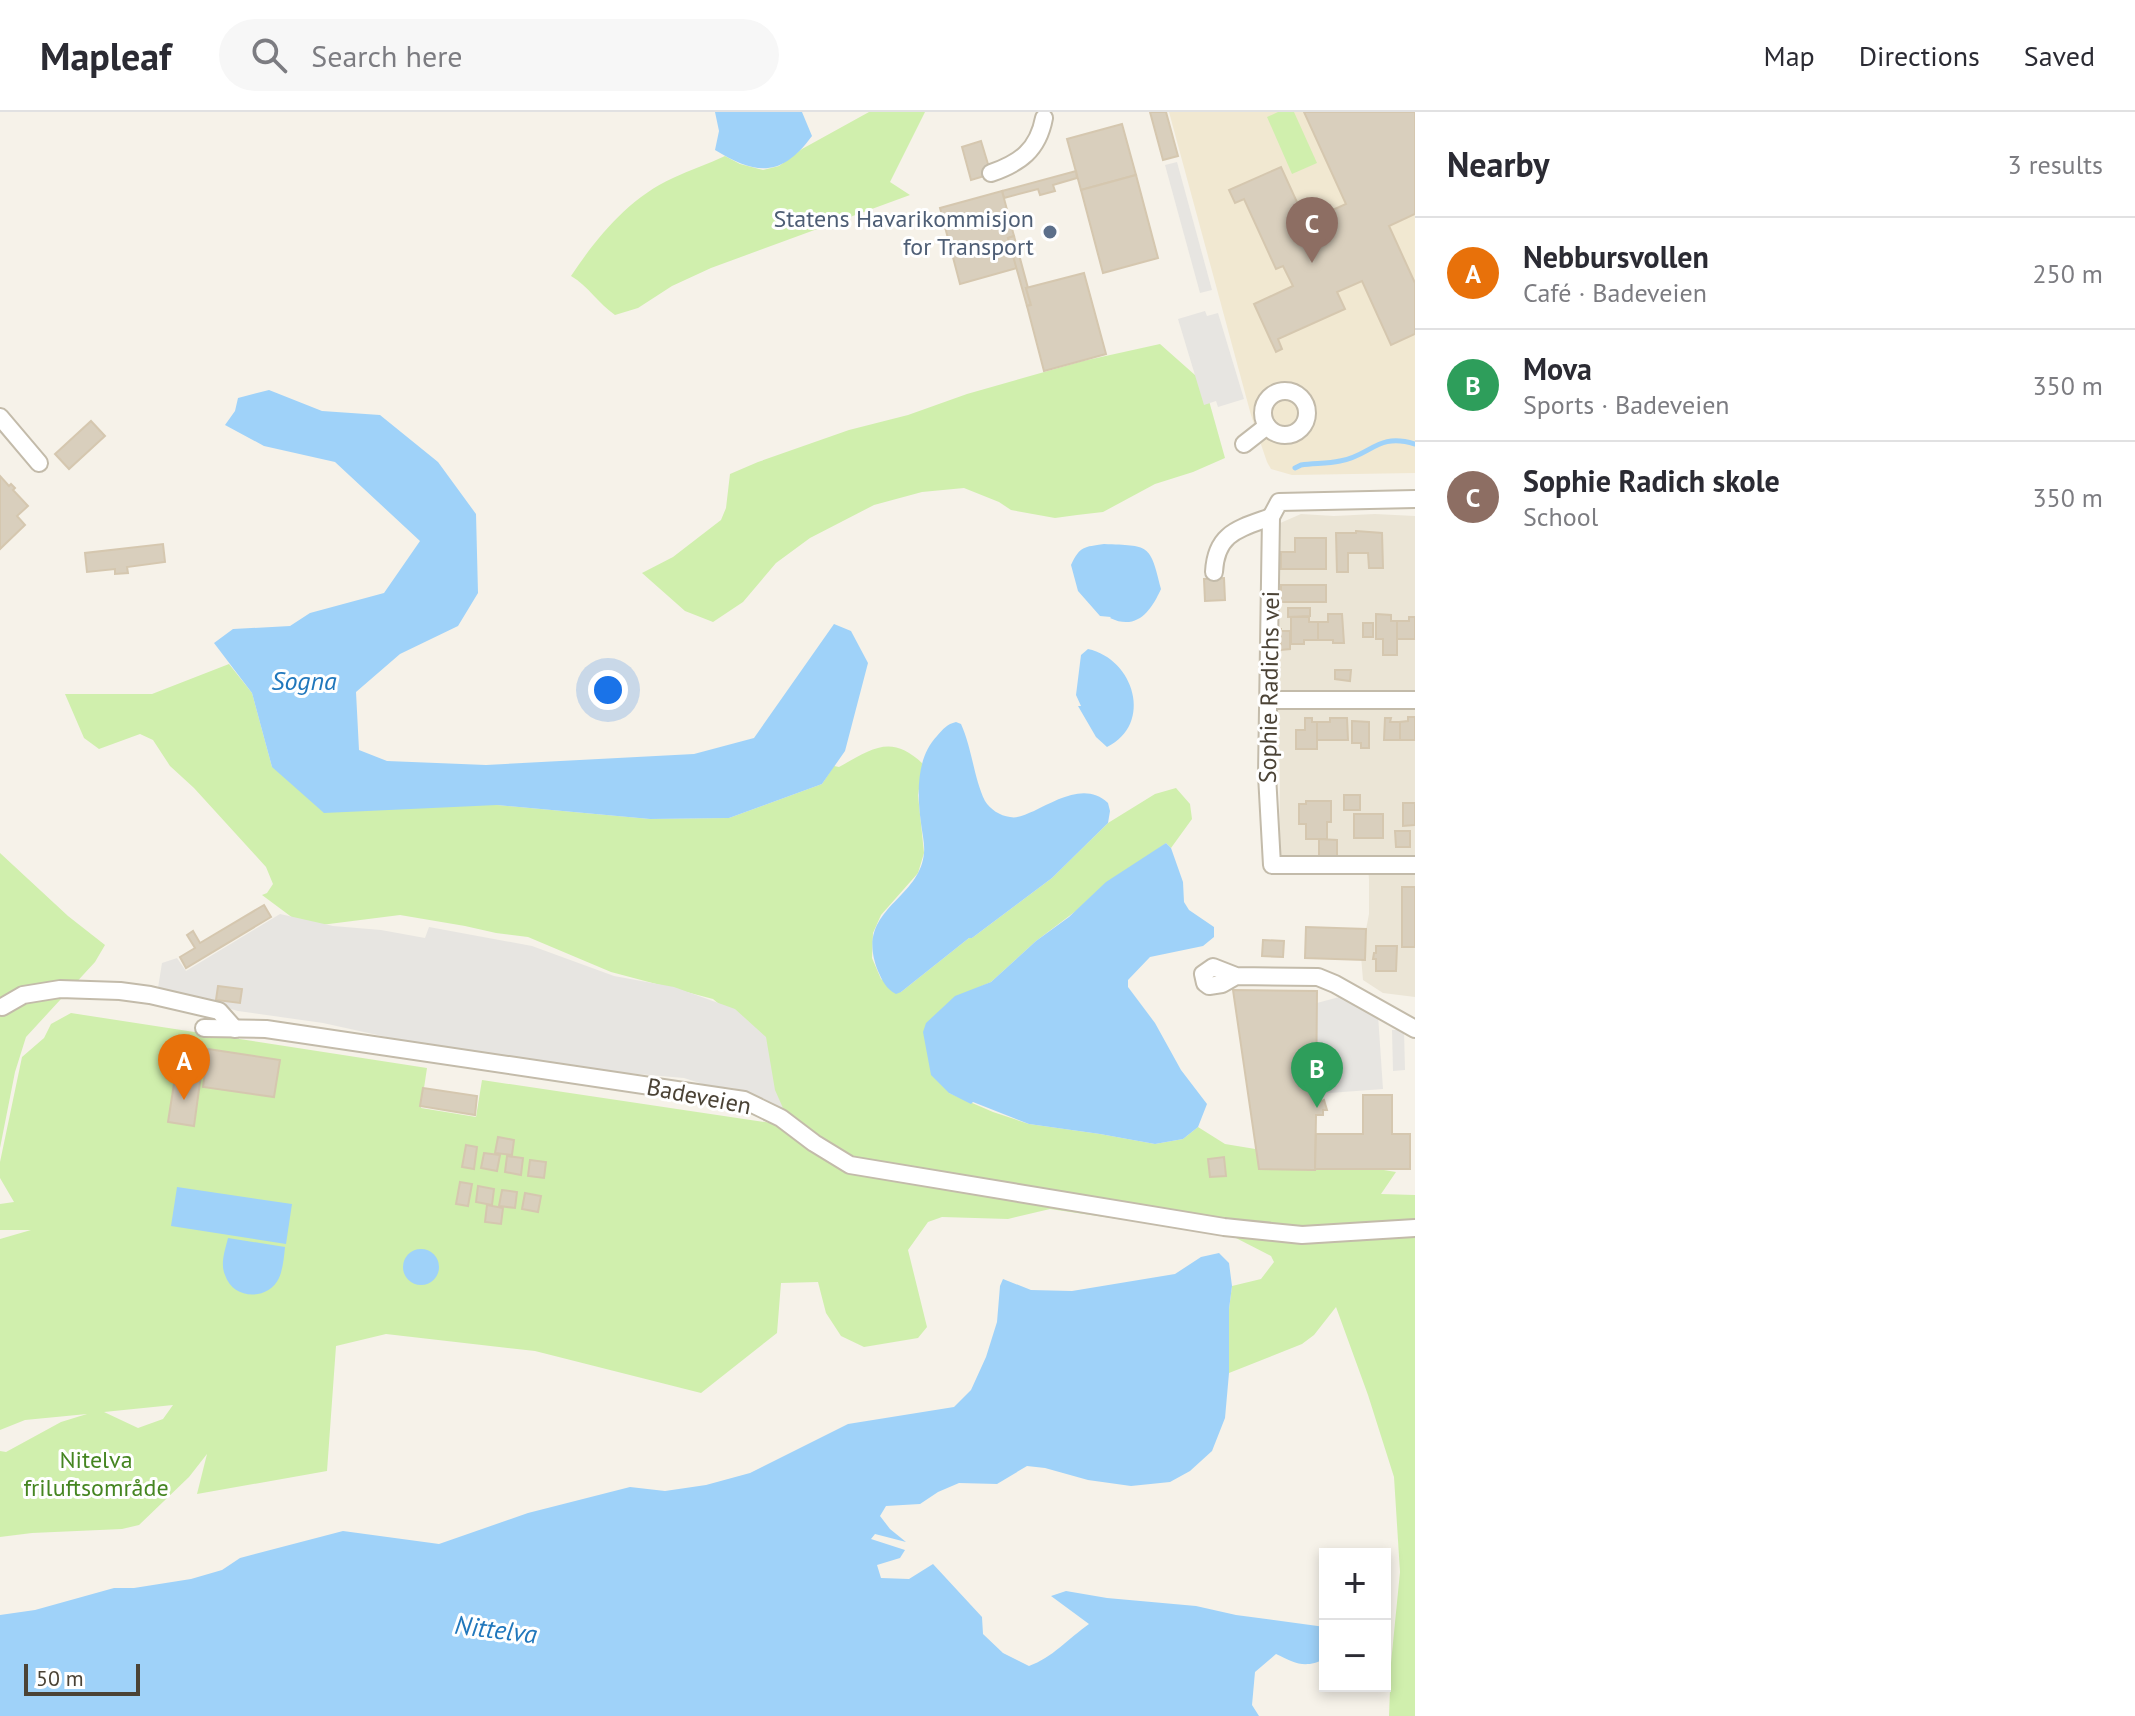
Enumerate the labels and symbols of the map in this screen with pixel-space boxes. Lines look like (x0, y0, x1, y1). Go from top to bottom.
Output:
pin: C (1286, 197, 1338, 263)
place label: Statens Havarikommisjon for Transport (773, 203, 1034, 262)
marker: Statens Havarikommisjon for Transport (1041, 223, 1059, 241)
street label: Sophie Radichs vei (1252, 591, 1286, 783)
water label: Sogna (271, 664, 337, 697)
your location (588, 670, 628, 710)
pin: A (158, 1034, 210, 1100)
pin: B (1291, 1042, 1343, 1108)
street label: Badeveien (644, 1071, 754, 1121)
park label: Nitelva friluftsområde (23, 1444, 169, 1503)
water label: Nittelva (453, 1608, 539, 1650)
scale bar (24, 1660, 140, 1696)

